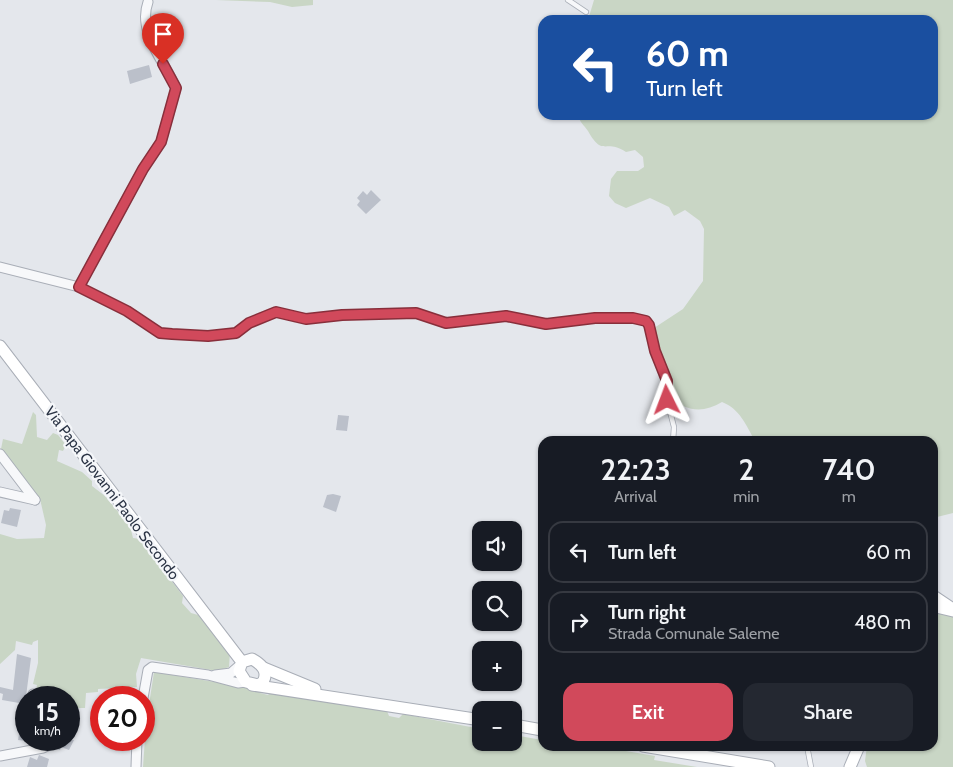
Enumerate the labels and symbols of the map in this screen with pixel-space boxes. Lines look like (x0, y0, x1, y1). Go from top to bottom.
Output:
pin (142, 13, 184, 64)
position arrow (640, 373, 692, 425)
street label: Via Papa Giovanni Paolo Secondo (41, 403, 183, 583)
speed limit sign: 20 (90, 686, 155, 751)

